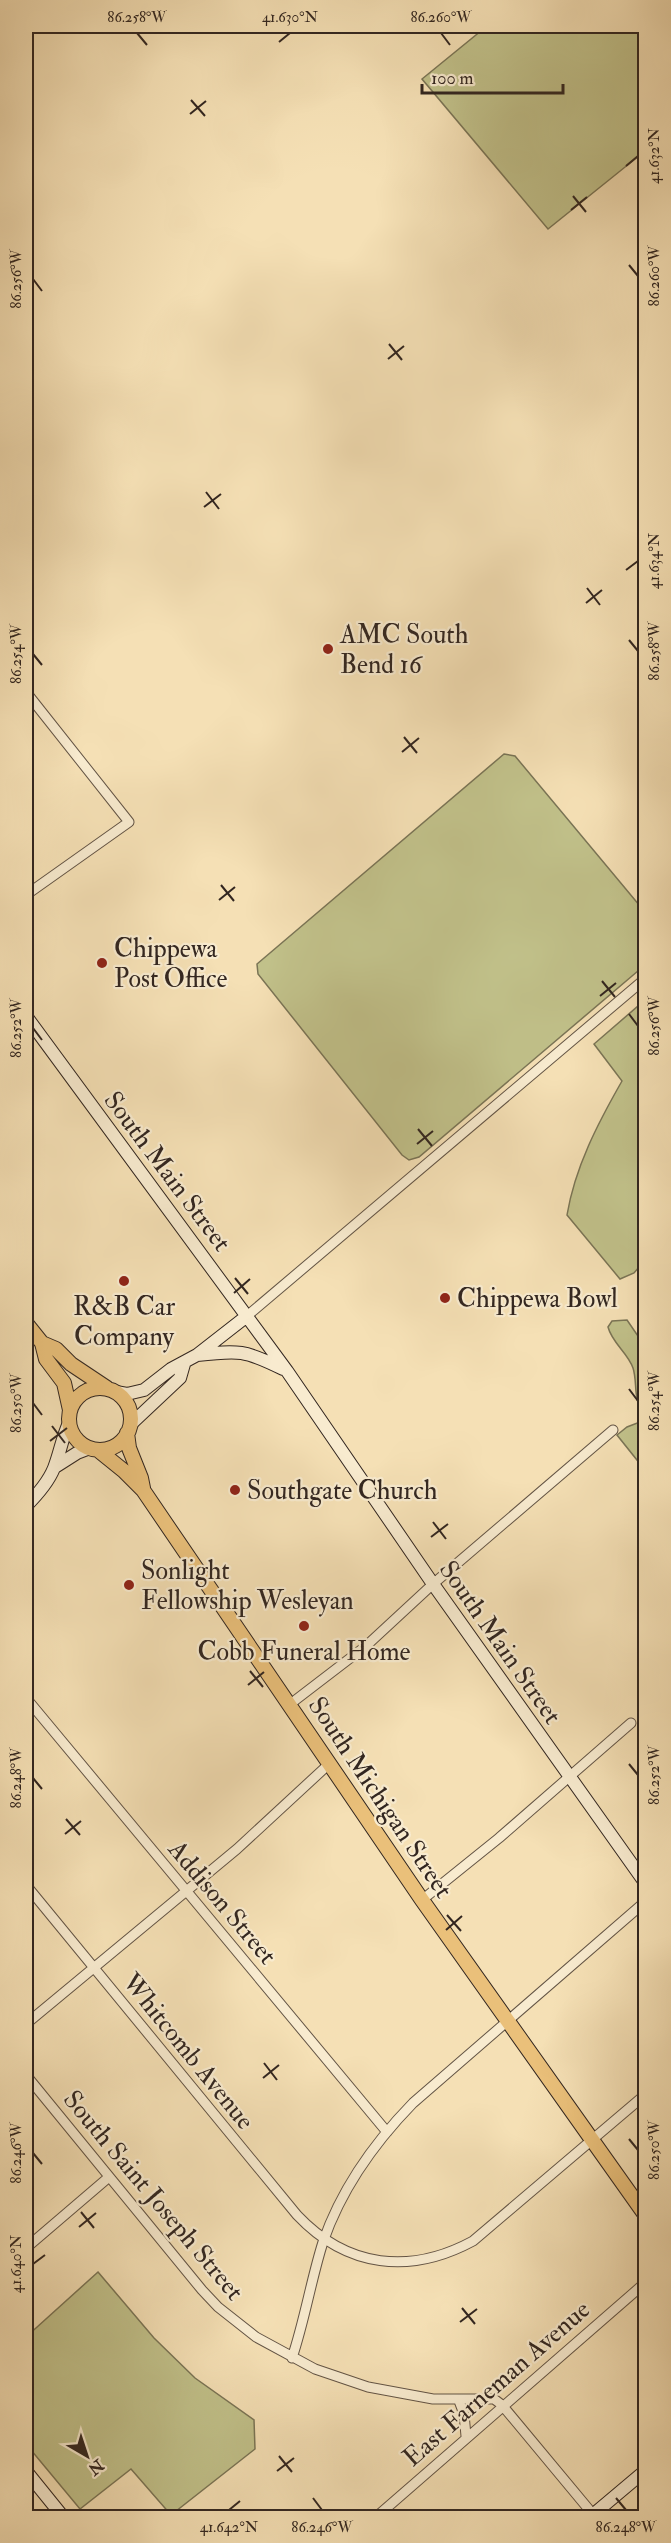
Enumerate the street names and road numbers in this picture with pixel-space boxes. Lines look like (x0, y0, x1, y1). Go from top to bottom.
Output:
street label: South Main Street (97, 1085, 238, 1258)
street label: South Main Street (432, 1555, 568, 1730)
street label: South Michigan Street (301, 1691, 459, 1904)
street label: Addison Street (160, 1833, 283, 1971)
street label: Whitcomb Avenue (115, 1966, 261, 2136)
street label: South Saint Joseph Street (55, 2084, 250, 2308)
street label: East Farneman Avenue (397, 2294, 597, 2474)

